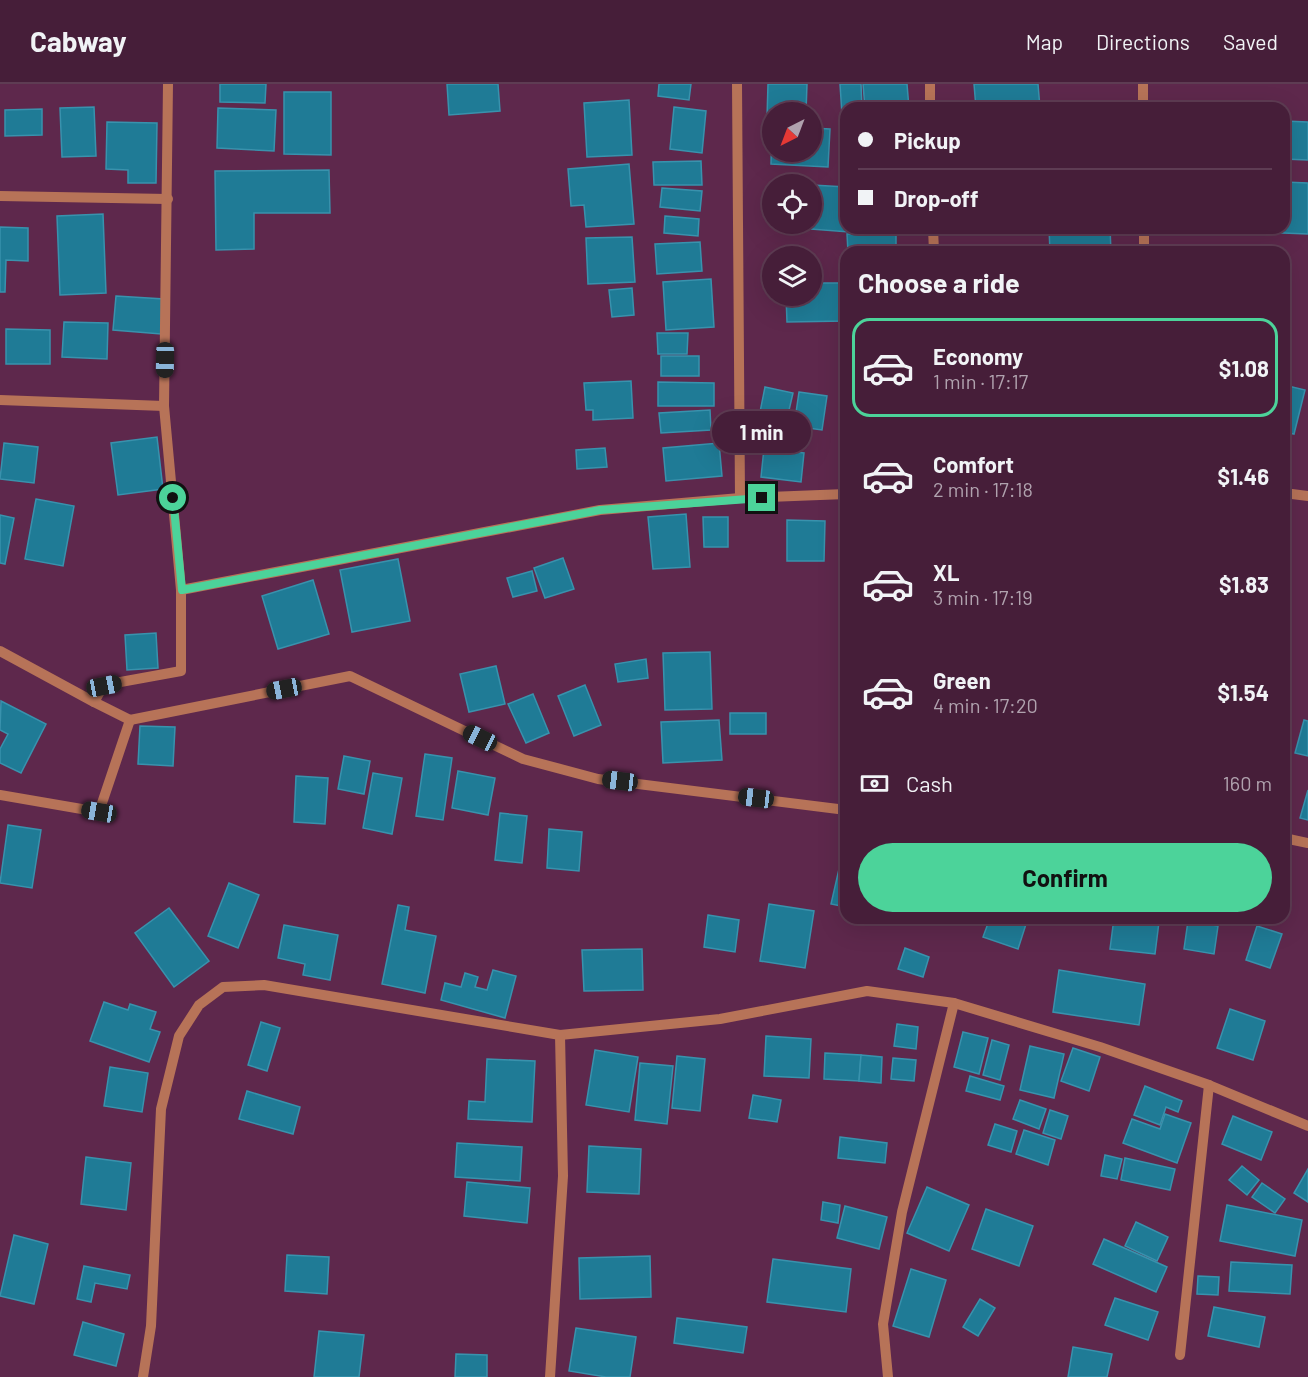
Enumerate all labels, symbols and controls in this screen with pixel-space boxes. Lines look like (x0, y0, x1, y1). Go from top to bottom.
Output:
text: Cabway (30, 24, 127, 58)
text: Map (1026, 29, 1063, 54)
text: Directions (1096, 29, 1190, 54)
text: Saved (1223, 29, 1278, 54)
north arrow (762, 102, 822, 162)
map controls (762, 102, 822, 306)
text: Pickup (894, 127, 961, 153)
button: locate (762, 174, 822, 234)
text: Drop-off (894, 185, 978, 211)
button: layers (762, 246, 822, 306)
text: Choose a ride (858, 266, 1020, 298)
icon: car (861, 341, 915, 395)
car (156, 342, 174, 378)
text: Economy (933, 343, 1023, 369)
text: $1.08 (1219, 355, 1269, 381)
text: 1 min · 17:17 (933, 369, 1028, 393)
callout: 1 min (712, 411, 812, 453)
text: 1 min (740, 420, 783, 444)
icon: car (861, 449, 915, 503)
text: Comfort (933, 451, 1014, 477)
text: $1.46 (1218, 463, 1269, 489)
text: 2 min · 17:18 (933, 477, 1033, 501)
route start (159, 484, 186, 511)
route end (748, 484, 775, 511)
icon: car (861, 557, 915, 611)
text: XL (933, 559, 959, 585)
text: $1.83 (1219, 571, 1269, 597)
text: 3 min · 17:19 (933, 585, 1033, 609)
icon: car (861, 665, 915, 719)
text: Green (933, 667, 991, 693)
car (85, 674, 123, 698)
car (265, 677, 303, 701)
text: $1.54 (1218, 679, 1269, 705)
text: 4 min · 17:20 (933, 693, 1038, 717)
car (460, 722, 500, 754)
icon: cash (858, 767, 891, 800)
car (601, 770, 639, 792)
text: Cash (906, 770, 953, 796)
text: 160 m (1223, 771, 1272, 795)
car (737, 787, 775, 809)
car (80, 800, 118, 824)
button: Confirm (858, 843, 1272, 912)

